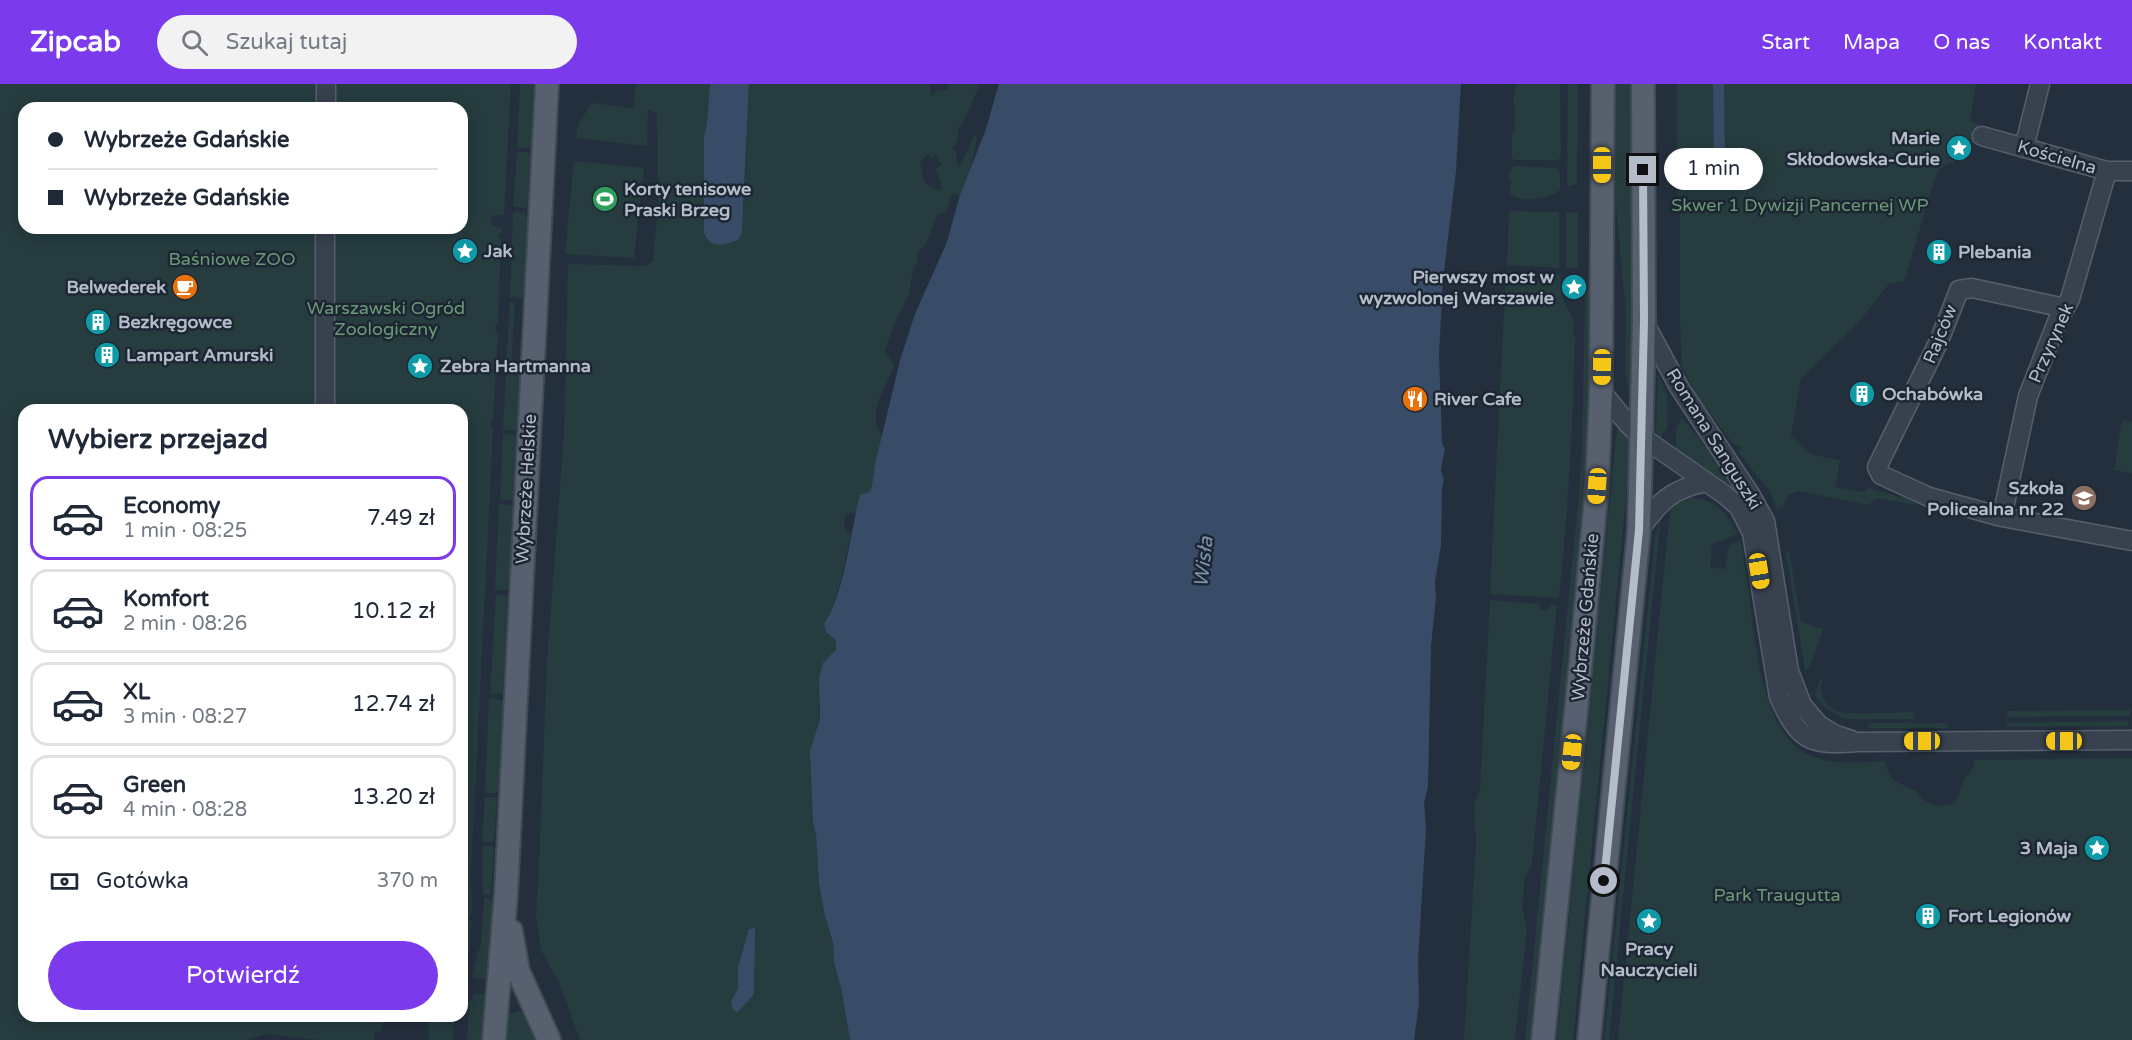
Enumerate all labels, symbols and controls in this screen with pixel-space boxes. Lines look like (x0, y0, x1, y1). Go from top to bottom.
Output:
search box (157, 15, 577, 69)
text: Zipcab (30, 25, 121, 59)
icon: search (178, 26, 211, 59)
text: Szukaj tutaj (226, 29, 347, 55)
text: Start (1762, 30, 1810, 55)
text: Mapa (1843, 30, 1900, 55)
text: O nas (1933, 30, 1990, 55)
text: Kontakt (2023, 30, 2102, 55)
text: Wybrzeże Gdańskie (84, 127, 289, 153)
place label: Marie Skłodowska-Curie (1787, 127, 1940, 170)
place icon: Marie Skłodowska-Curie (1944, 133, 1974, 163)
street label: Kościelna (2015, 135, 2099, 179)
car (1593, 147, 1611, 183)
callout: 1 min (1664, 149, 1763, 191)
route end (1629, 156, 1656, 183)
text: 1 min (1687, 157, 1740, 181)
place label: Korty tenisowe Praski Brzeg (624, 178, 751, 221)
sports icon: Korty tenisowe Praski Brzeg (590, 184, 620, 214)
text: Wybrzeże Gdańskie (84, 185, 289, 211)
park label: Skwer 1 Dywizji Pancernej WP (1671, 194, 1929, 216)
place icon: Jak (450, 236, 480, 266)
building icon: Plebania (1924, 237, 1954, 267)
place label: Jak (483, 240, 513, 262)
place label: Plebania (1958, 241, 2032, 263)
park label: Baśniowe ZOO (168, 248, 296, 270)
place label: Pierwszy most w wyzwolonej Warszawie (1359, 266, 1555, 309)
cafe icon: Belwederek (170, 272, 200, 302)
place icon: Pierwszy most w wyzwolonej Warszawie (1559, 272, 1589, 302)
place label: Belwederek (66, 276, 166, 298)
park label: Warszawski Ogród Zoologiczny (307, 297, 465, 340)
street label: Przyrynek (2024, 300, 2078, 386)
street label: Rajców (1918, 301, 1962, 367)
building icon: Bezkręgowce (83, 307, 113, 337)
place label: Bezkręgowce (118, 311, 232, 333)
building icon: Lampart Amurski (92, 340, 122, 370)
place label: Lampart Amurski (126, 344, 274, 366)
car (1593, 349, 1611, 385)
place icon: Zebra Hartmanna (405, 351, 435, 381)
place label: Zebra Hartmanna (440, 355, 591, 377)
street label: Romana Sanguszki (1662, 364, 1766, 514)
building icon: Ochabówka (1847, 379, 1877, 409)
place label: Ochabówka (1882, 383, 1983, 405)
restaurant icon: River Cafe (1400, 384, 1430, 414)
place label: River Cafe (1434, 388, 1521, 410)
street label: Wybrzeże Helskie (511, 413, 541, 565)
text: Wybierz przejazd (48, 423, 268, 456)
car (1587, 467, 1607, 505)
place label: Szkoła Policealna nr 22 (1927, 477, 2064, 520)
school or university icon: Szkoła Policealna nr 22 (2069, 483, 2099, 513)
icon: car (51, 491, 105, 545)
text: Economy (123, 493, 220, 519)
text: 7.49 zł (367, 505, 435, 531)
text: 1 min · 08:25 (123, 519, 247, 543)
street label: Wybrzeże Gdańskie (1567, 532, 1603, 702)
water label: Wisła (1189, 535, 1219, 589)
car (1747, 552, 1771, 590)
icon: car (51, 584, 105, 638)
text: Komfort (123, 586, 209, 612)
text: 10.12 zł (352, 598, 435, 624)
text: 2 min · 08:26 (123, 612, 247, 636)
icon: car (51, 677, 105, 731)
text: XL (123, 679, 150, 705)
text: 12.74 zł (352, 691, 435, 717)
text: 3 min · 08:27 (123, 705, 247, 729)
car (1904, 732, 1940, 750)
car (2046, 732, 2082, 750)
car (1561, 733, 1583, 771)
icon: car (51, 770, 105, 824)
text: Green (123, 772, 186, 798)
text: 13.20 zł (352, 784, 435, 810)
text: 4 min · 08:28 (123, 798, 247, 822)
place icon: 3 Maja (2082, 833, 2112, 863)
place label: 3 Maja (2020, 837, 2078, 859)
icon: cash (48, 865, 81, 898)
route start (1590, 867, 1617, 894)
text: Gotówka (96, 868, 189, 894)
text: 370 m (377, 869, 438, 893)
park label: Park Traugutta (1713, 884, 1841, 906)
building icon: Fort Legionów (1913, 901, 1943, 931)
place label: Fort Legionów (1948, 905, 2072, 927)
place icon: Pracy Nauczycieli (1634, 906, 1664, 936)
place label: Pracy Nauczycieli (1601, 938, 1697, 981)
button: Potwierdź (48, 941, 438, 1010)

